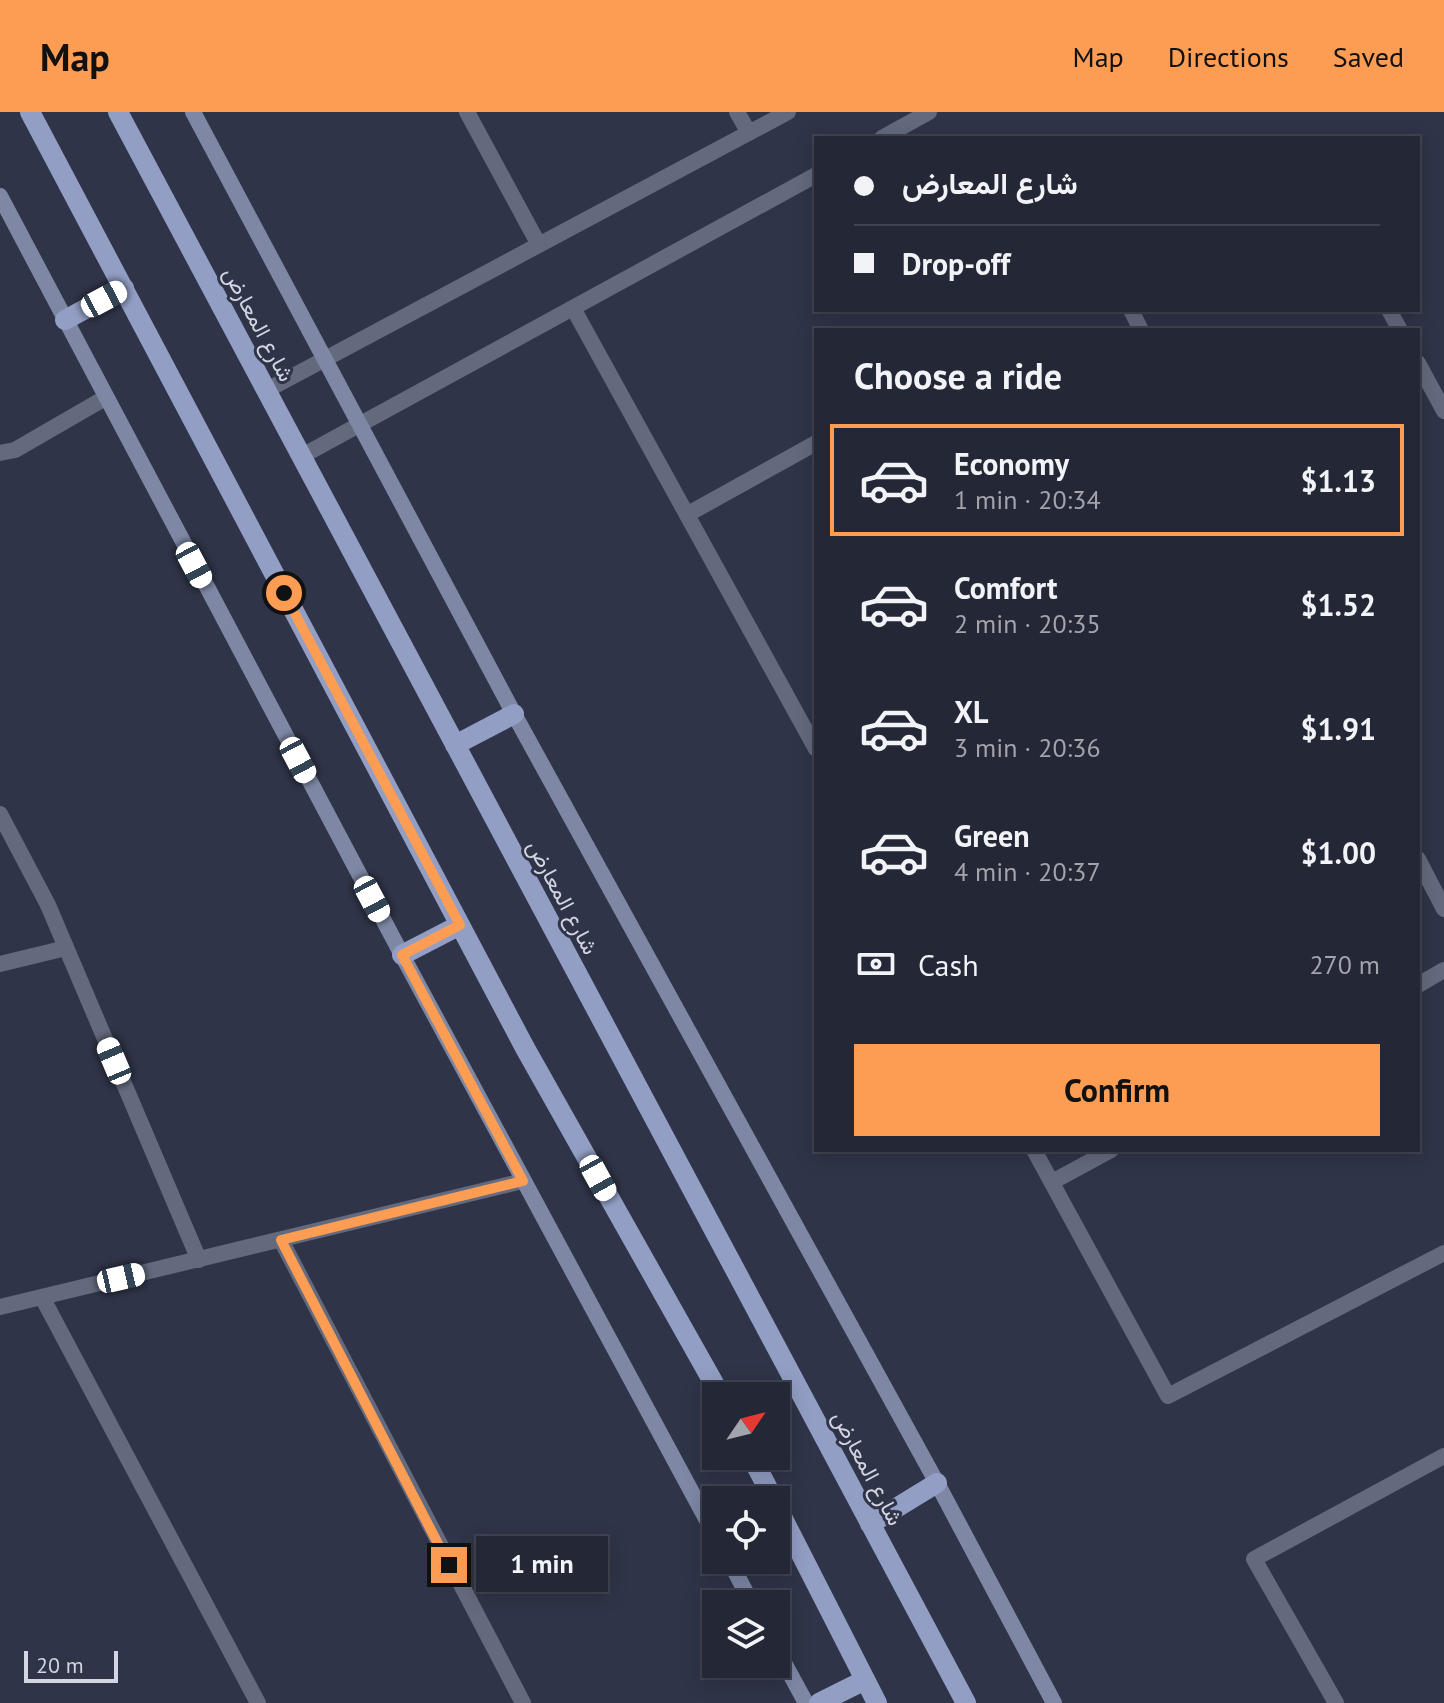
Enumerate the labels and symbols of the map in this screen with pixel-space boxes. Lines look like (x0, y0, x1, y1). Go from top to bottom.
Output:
street label: شارع المعارض (216, 262, 301, 387)
car (77, 277, 131, 321)
car (172, 538, 216, 592)
route start (266, 575, 302, 611)
car (276, 733, 320, 787)
street label: شارع المعارض (520, 835, 605, 960)
car (350, 872, 394, 926)
car (94, 1034, 134, 1088)
car (576, 1151, 620, 1205)
car (95, 1261, 147, 1295)
north arrow (702, 1382, 790, 1470)
street label: شارع المعارض (825, 1406, 910, 1531)
callout: 1 min (477, 1537, 609, 1593)
route end (431, 1547, 467, 1583)
scale bar (24, 1647, 118, 1683)

